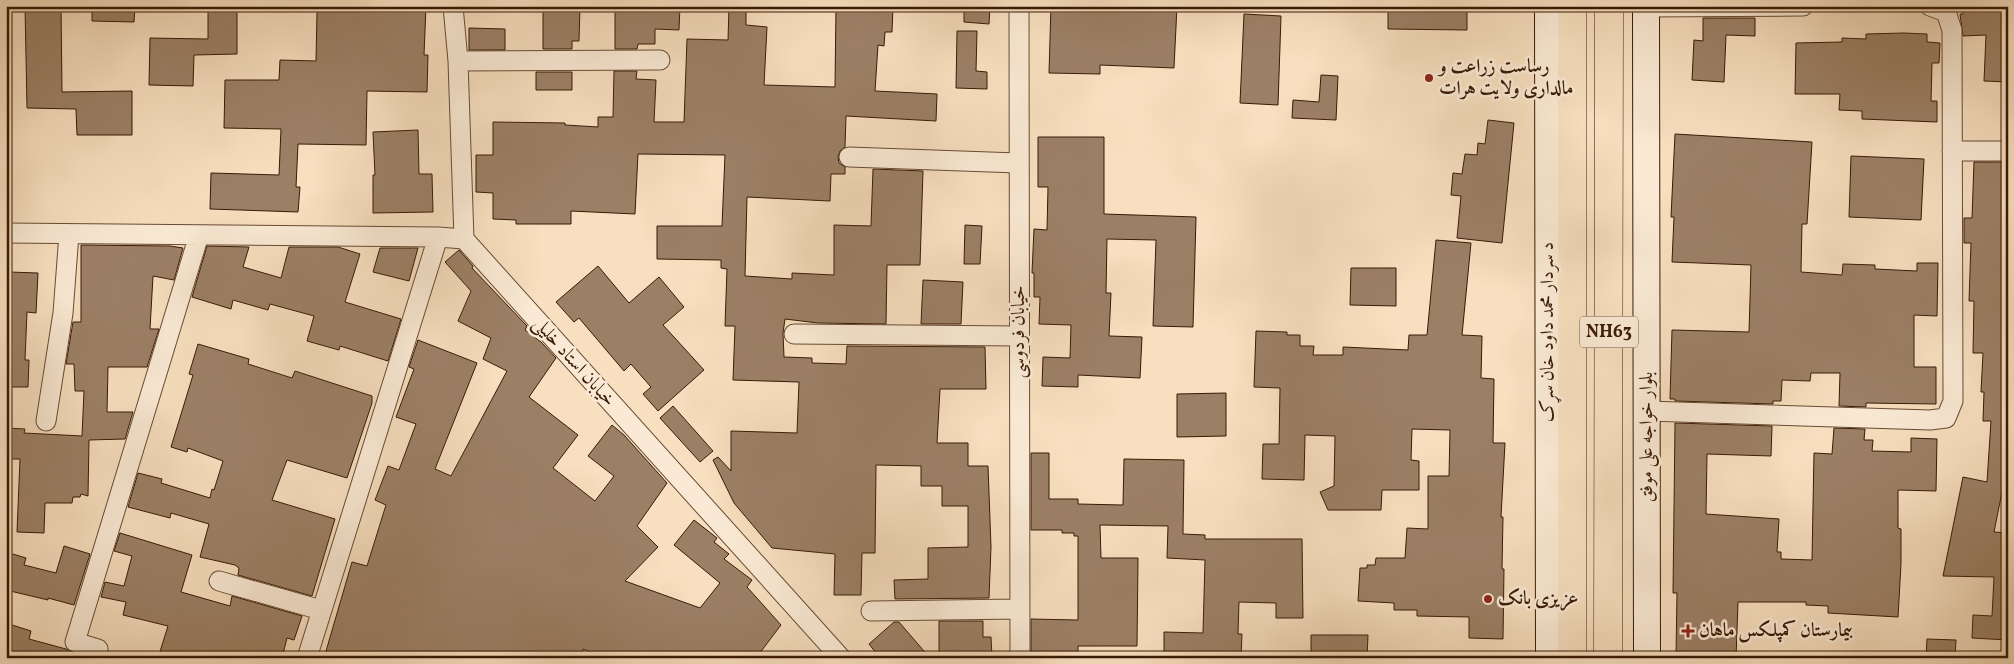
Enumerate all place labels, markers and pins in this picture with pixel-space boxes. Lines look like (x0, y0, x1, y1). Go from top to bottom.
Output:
place label: رساست زراعت و مالداری ولایت هرات (1437, 54, 1573, 102)
marker: رساست زراعت و مالداری ولایت هرات (1423, 72, 1435, 84)
place label: عزیزی بانک (1498, 586, 1578, 612)
marker: عزیزی بانک (1482, 593, 1494, 605)
place label: بیمارستان کمپلکس ماهان (1699, 618, 1853, 644)
marker: بیمارستان کمپلکس ماهان (1681, 624, 1695, 638)

